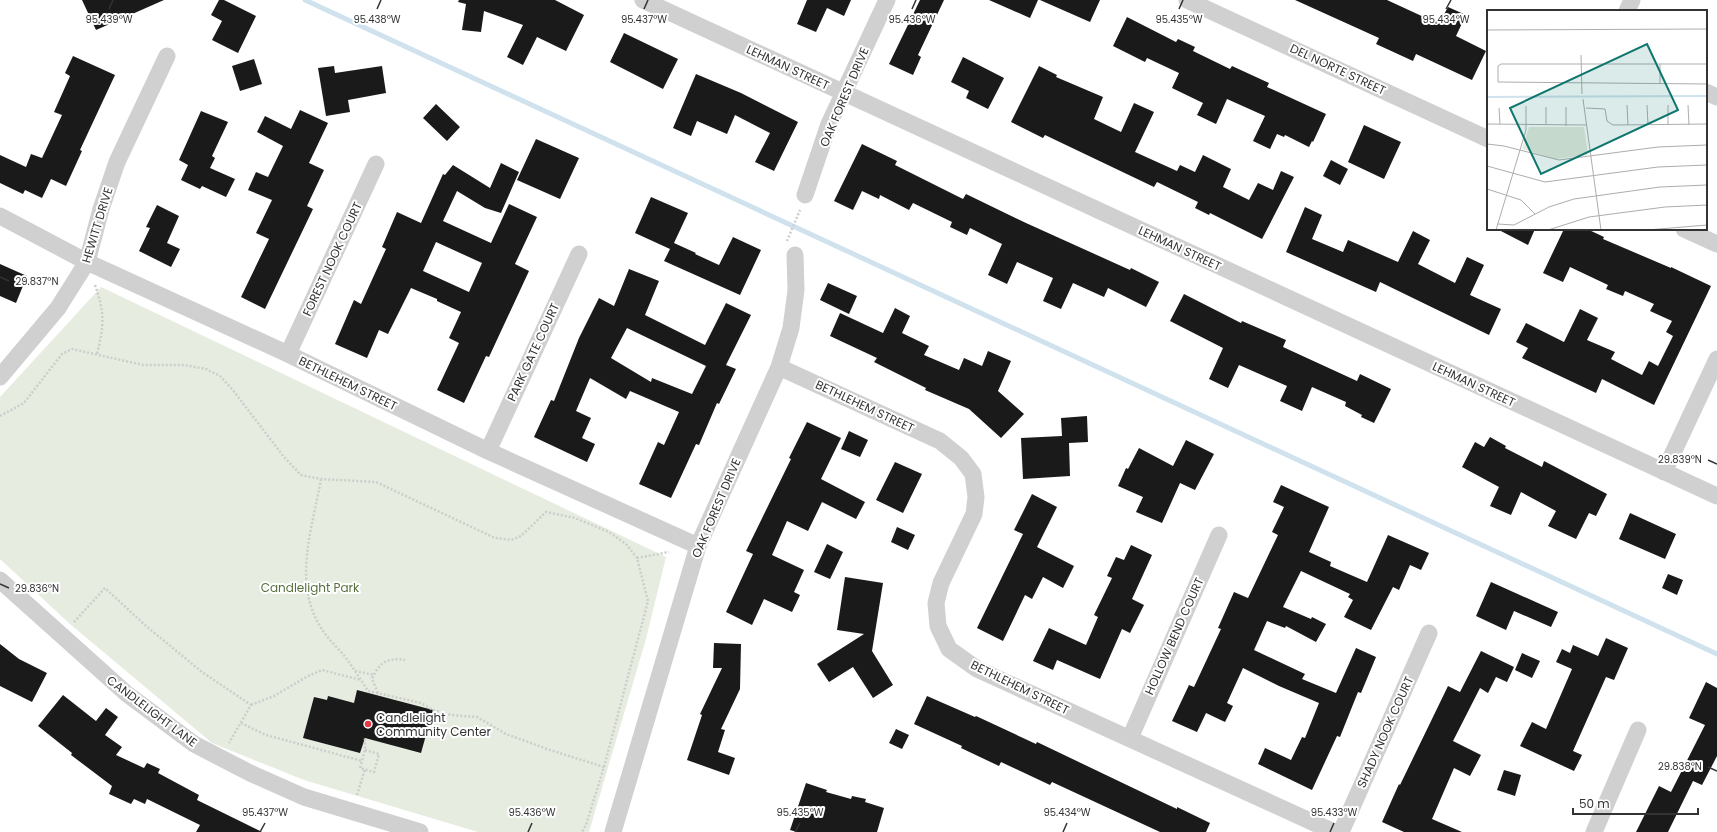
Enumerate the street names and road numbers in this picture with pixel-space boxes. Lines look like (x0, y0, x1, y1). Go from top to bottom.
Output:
street label: DEL NORTE STREET (1287, 39, 1389, 99)
street label: LEHMAN STREET (744, 40, 833, 94)
street label: OAK FOREST DRIVE (815, 45, 873, 149)
street label: HEWITT DRIVE (77, 185, 117, 265)
street label: FOREST NOOK COURT (298, 199, 366, 319)
street label: LEHMAN STREET (1136, 221, 1225, 275)
street label: PARK GATE COURT (503, 300, 563, 404)
street label: BETHLEHEM STREET (296, 352, 400, 414)
street label: LEHMAN STREET (1430, 357, 1519, 411)
street label: BETHLEHEM STREET (813, 376, 918, 437)
street label: OAK FOREST DRIVE (687, 456, 745, 560)
street label: HOLLOW BEND COURT (1140, 574, 1208, 697)
street label: BETHLEHEM STREET (968, 656, 1072, 718)
street label: CANDLELIGHT LANE (103, 671, 201, 751)
street label: SHADY NOOK COURT (1353, 673, 1417, 790)

